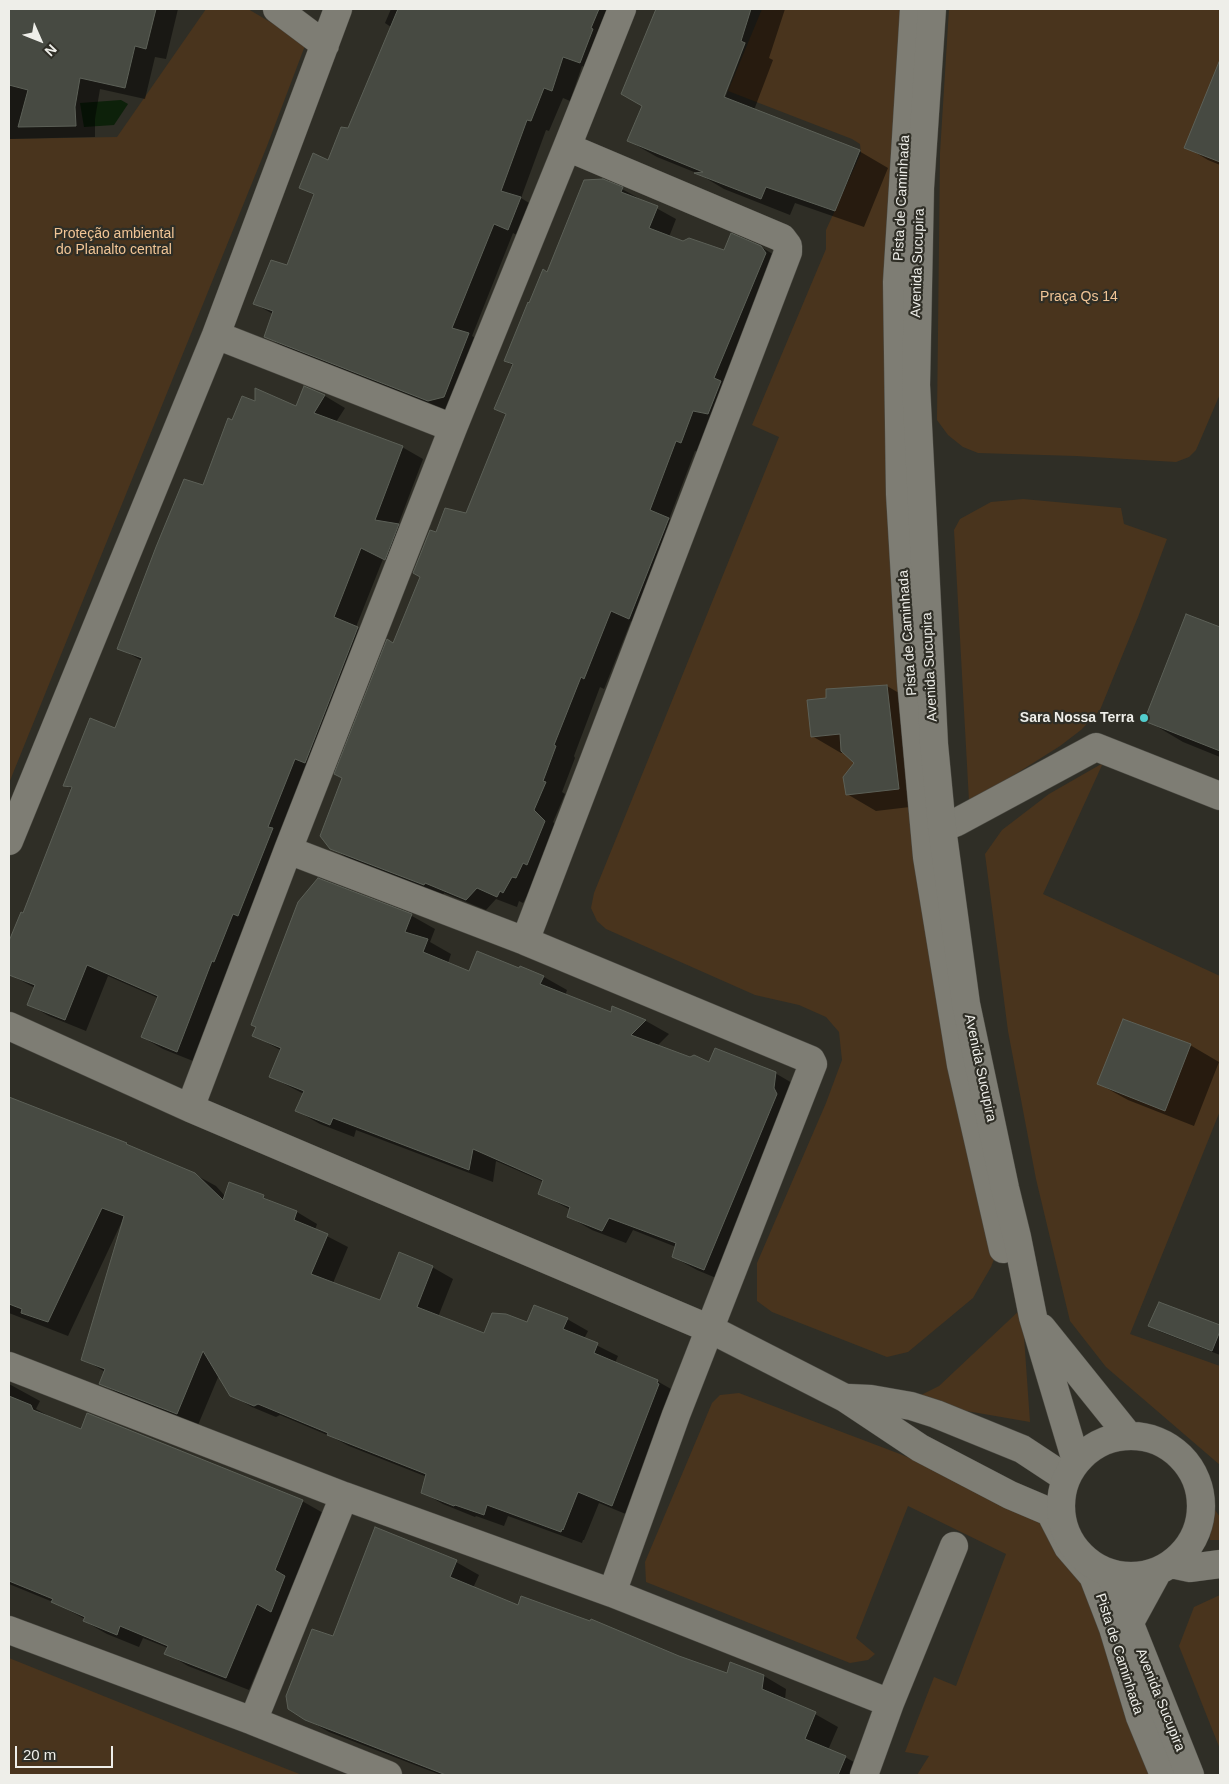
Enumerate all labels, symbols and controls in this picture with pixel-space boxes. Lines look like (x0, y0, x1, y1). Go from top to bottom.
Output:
north arrow (15, 15, 65, 65)
text: N (42, 41, 60, 60)
street label: Pista de Caminhada (890, 135, 914, 261)
street label: Avenida Sucupira (908, 208, 928, 318)
park label: Proteção ambiental do Planalto central (54, 226, 174, 258)
park label: Praça Qs 14 (1040, 289, 1118, 305)
street label: Pista de Caminhada (895, 570, 921, 696)
street label: Avenida Sucupira (919, 612, 941, 722)
place label: Sara Nossa Terra (1020, 710, 1134, 726)
marker: Sara Nossa Terra (1138, 712, 1150, 724)
street label: Avenida Sucupira (960, 1013, 1000, 1123)
street label: Pista de Caminhada (1092, 1591, 1146, 1717)
street label: Avenida Sucupira (1132, 1646, 1188, 1754)
scale bar (18, 1736, 115, 1768)
text: 20 m (23, 1746, 56, 1763)

